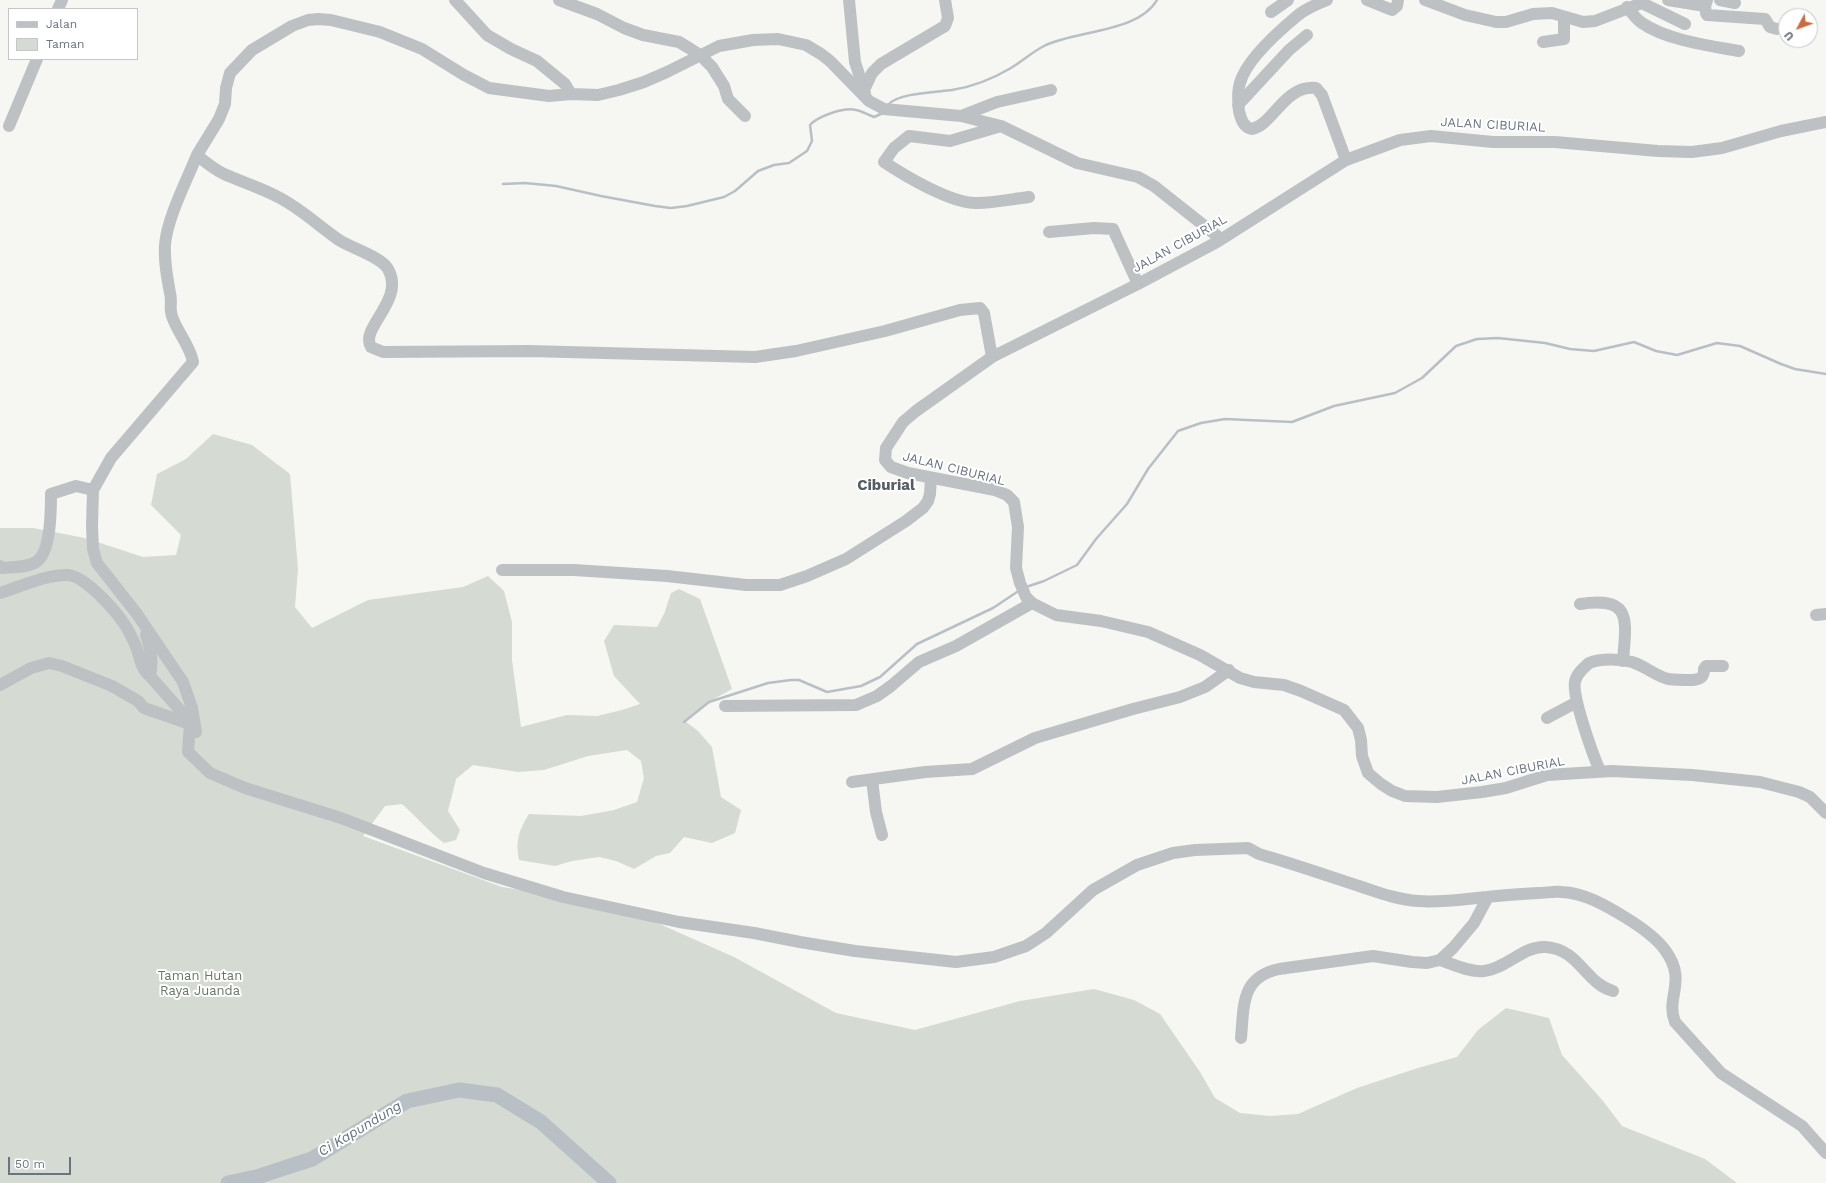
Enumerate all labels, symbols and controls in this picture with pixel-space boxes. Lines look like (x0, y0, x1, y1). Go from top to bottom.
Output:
legend (8, 8, 138, 60)
north arrow (1778, 8, 1818, 48)
text: Jalan (46, 17, 77, 31)
text: U (1782, 28, 1797, 43)
text: Taman (46, 37, 84, 51)
street label: JALAN CIBURIAL (1440, 114, 1546, 136)
street label: JALAN CIBURIAL (1130, 212, 1230, 276)
street label: JALAN CIBURIAL (901, 449, 1007, 489)
district label: Ciburial (857, 477, 915, 495)
street label: JALAN CIBURIAL (1460, 753, 1566, 789)
park label: Taman Hutan Raya Juanda (158, 968, 242, 999)
water label: Ci Kapundung (315, 1098, 405, 1160)
scale bar (10, 1149, 73, 1175)
text: 50 m (15, 1157, 45, 1171)

